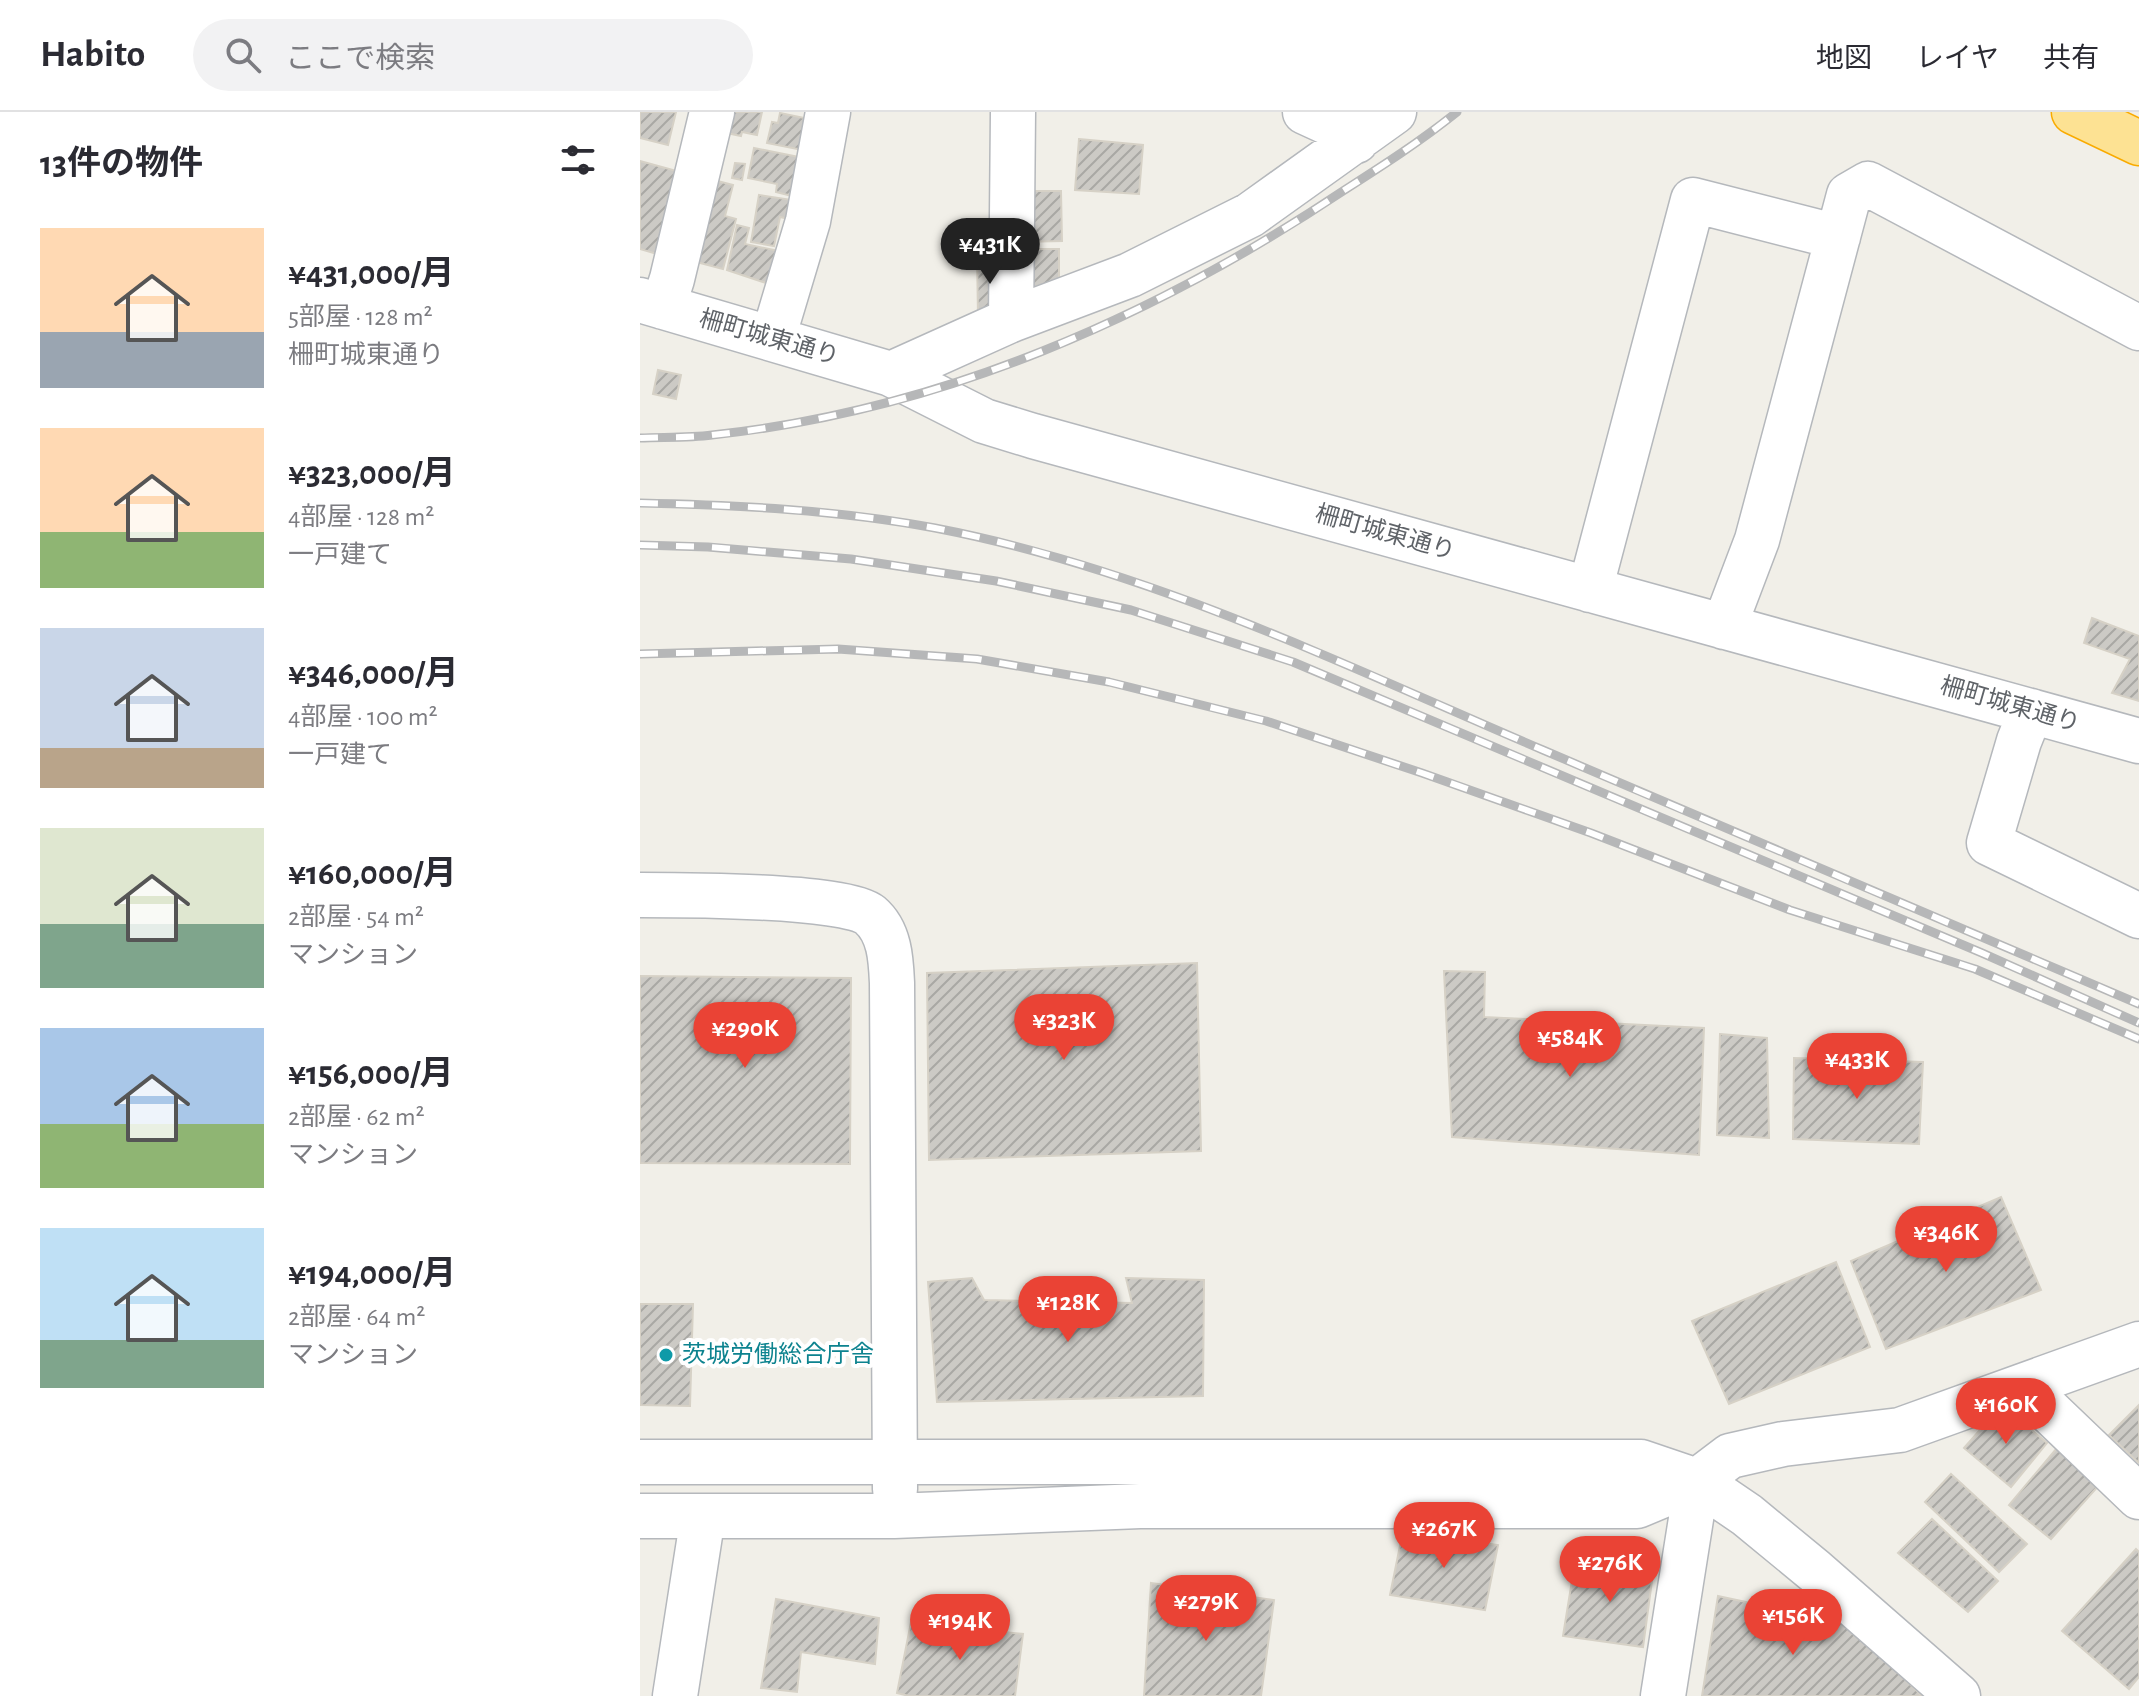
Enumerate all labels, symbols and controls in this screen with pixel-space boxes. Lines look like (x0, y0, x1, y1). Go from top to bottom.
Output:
search box (193, 19, 753, 91)
icon: search (221, 33, 265, 77)
text: Habito (40, 36, 145, 74)
text: ここで検索 (285, 44, 435, 74)
text: 地図 (1816, 45, 1872, 73)
text: レイヤ (1916, 45, 1999, 73)
text: 共有 (2043, 45, 2099, 73)
icon: filters (556, 138, 600, 182)
text: 13件の物件 (40, 147, 203, 181)
pin: ¥431K (934, 218, 1046, 286)
text: ¥431K (959, 231, 1021, 257)
text: ¥431,000/月 (288, 257, 454, 291)
icon: home (104, 260, 200, 356)
text: 5部屋 · 128 m² (288, 304, 433, 330)
street label: 柵町城東通り (696, 305, 842, 369)
text: 柵町城東通り (288, 342, 444, 368)
text: ¥323,000/月 (288, 457, 456, 491)
icon: home (104, 460, 200, 556)
street label: 柵町城東通り (1312, 500, 1458, 564)
text: 4部屋 · 128 m² (288, 504, 434, 530)
text: 一戸建て (288, 542, 392, 568)
text: ¥346,000/月 (288, 657, 459, 691)
icon: home (104, 660, 200, 756)
street label: 柵町城東通り (1937, 672, 2083, 736)
text: 4部屋 · 100 m² (288, 704, 438, 730)
text: 一戸建て (288, 742, 392, 768)
text: ¥160,000/月 (288, 857, 457, 891)
icon: home (104, 860, 200, 956)
text: 2部屋 · 54 m² (288, 904, 424, 930)
text: マンション (288, 942, 418, 968)
pin: ¥323K (1008, 994, 1120, 1062)
pin: ¥290K (689, 1002, 801, 1070)
text: ¥323K (1032, 1007, 1096, 1033)
pin: ¥584K (1514, 1011, 1626, 1079)
text: ¥290K (711, 1015, 779, 1041)
text: ¥584K (1537, 1024, 1603, 1050)
pin: ¥433K (1801, 1033, 1913, 1101)
text: ¥433K (1825, 1046, 1889, 1072)
text: ¥156,000/月 (288, 1057, 454, 1091)
icon: home (104, 1060, 200, 1156)
text: 2部屋 · 62 m² (288, 1104, 425, 1130)
text: マンション (288, 1142, 418, 1168)
pin: ¥346K (1890, 1206, 2002, 1274)
text: ¥346K (1913, 1219, 1979, 1245)
text: ¥194,000/月 (288, 1257, 456, 1291)
icon: home (104, 1260, 200, 1356)
pin: ¥128K (1012, 1276, 1124, 1344)
text: ¥128K (1036, 1289, 1100, 1315)
text: 2部屋 · 64 m² (288, 1304, 425, 1330)
place label: 茨城労働総合庁舎 (682, 1341, 874, 1367)
text: マンション (288, 1342, 418, 1368)
marker: 茨城労働総合庁舎 (657, 1346, 675, 1364)
pin: ¥160K (1950, 1378, 2062, 1446)
text: ¥160K (1974, 1391, 2038, 1417)
pin: ¥267K (1388, 1502, 1500, 1570)
text: ¥267K (1412, 1515, 1476, 1541)
pin: ¥276K (1554, 1536, 1666, 1604)
text: ¥276K (1578, 1549, 1642, 1575)
pin: ¥279K (1150, 1575, 1262, 1643)
text: ¥279K (1174, 1588, 1238, 1614)
pin: ¥156K (1737, 1589, 1849, 1657)
pin: ¥194K (904, 1594, 1016, 1662)
text: ¥156K (1762, 1602, 1824, 1628)
text: ¥194K (928, 1607, 992, 1633)

